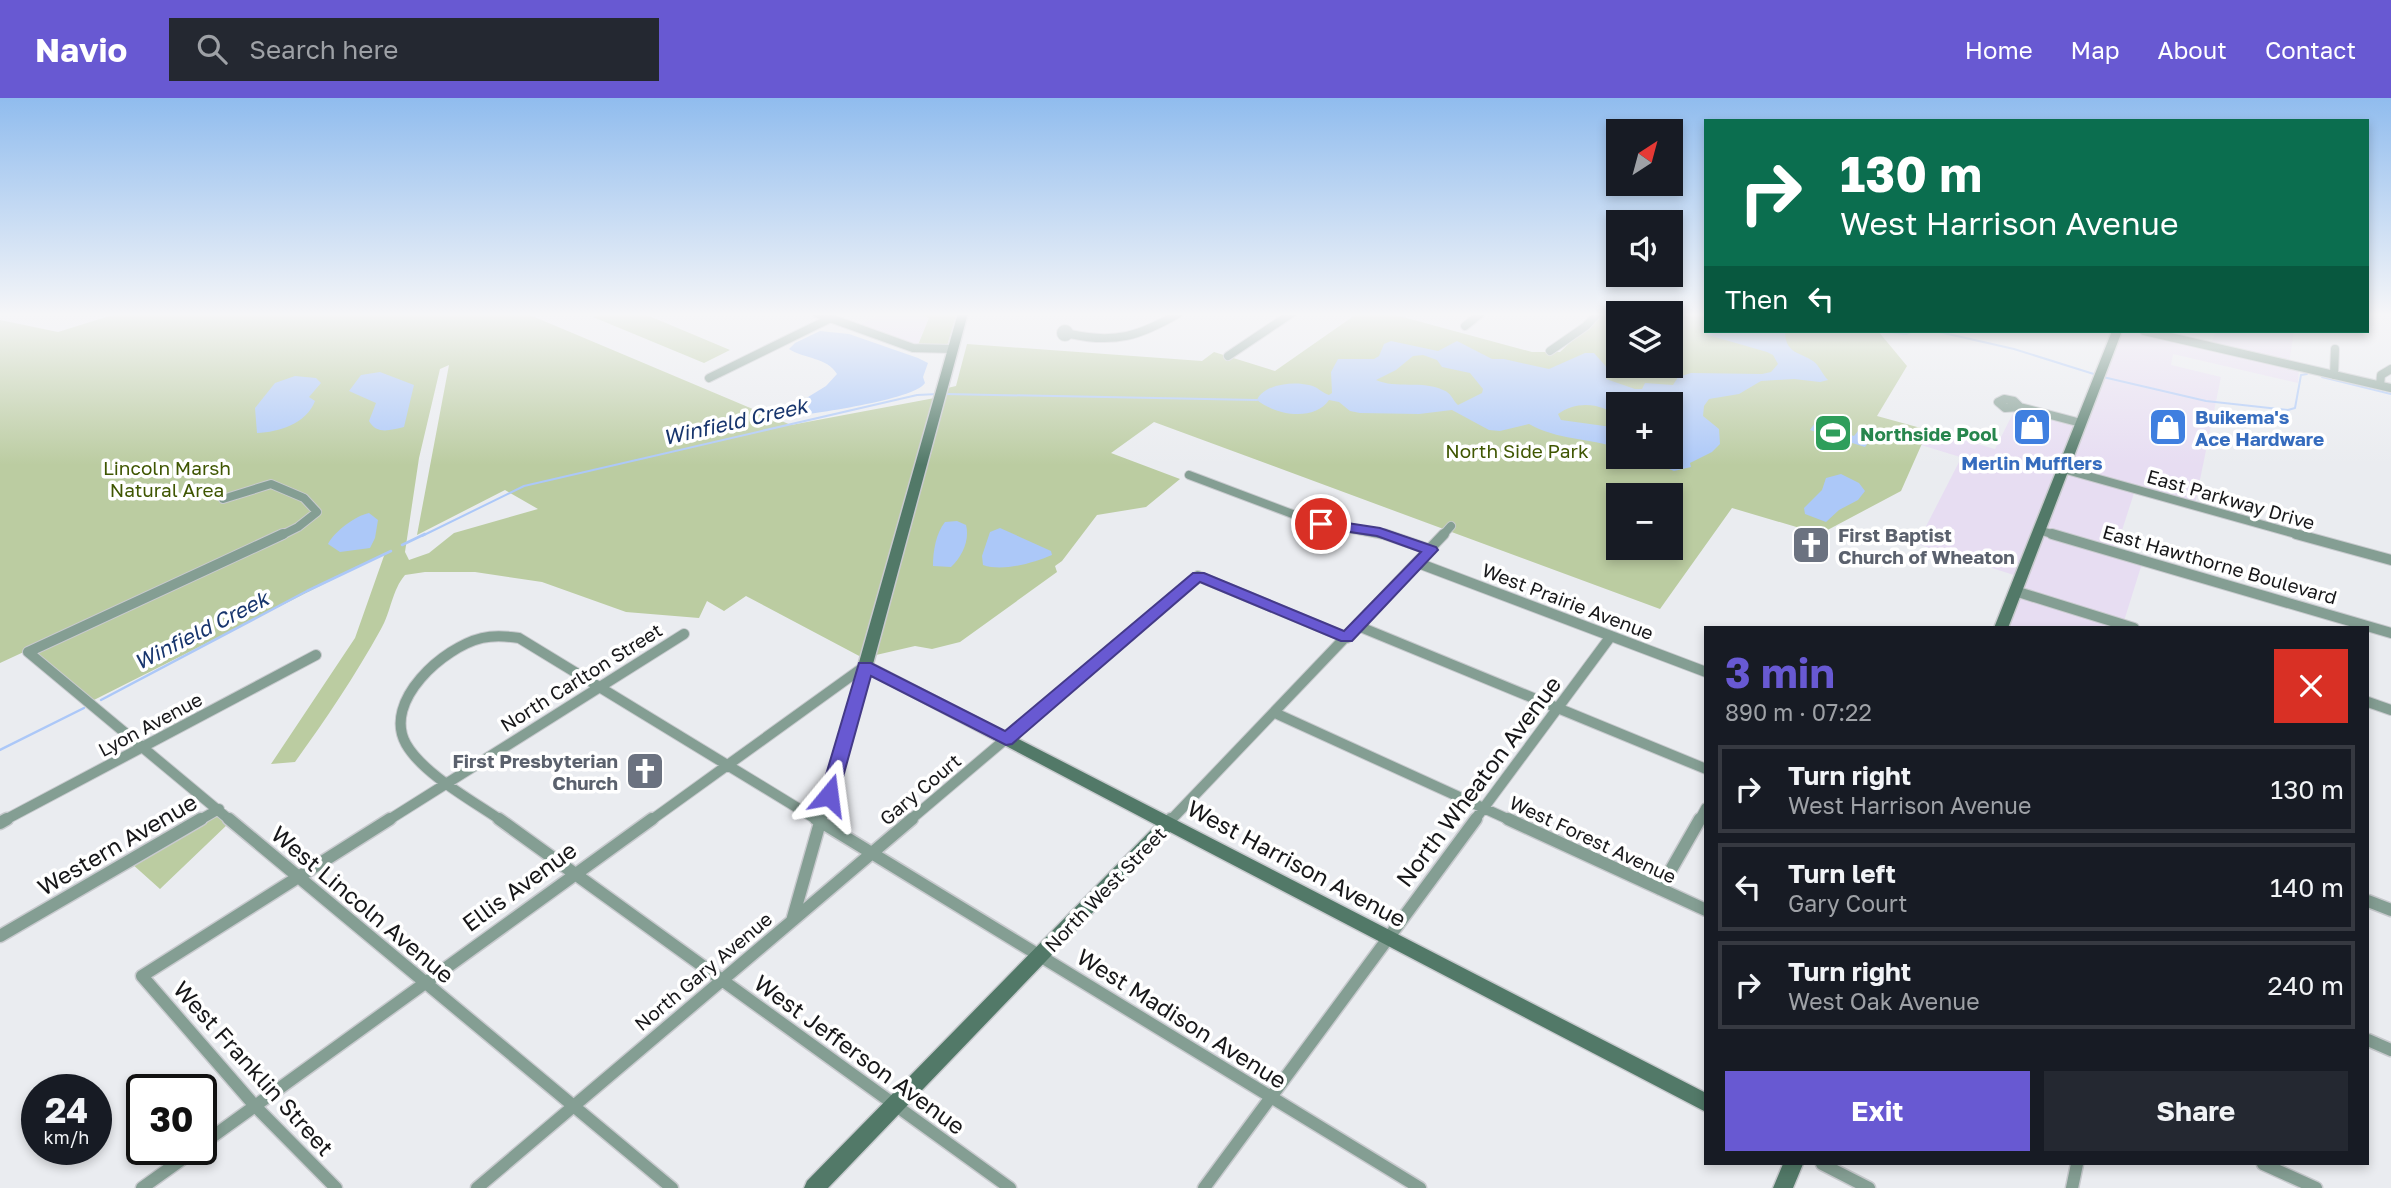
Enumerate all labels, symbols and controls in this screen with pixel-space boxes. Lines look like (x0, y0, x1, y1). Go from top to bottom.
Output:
search box (169, 18, 659, 81)
text: Navio (35, 30, 127, 69)
icon: search (193, 30, 231, 68)
text: Search here (249, 34, 398, 65)
text: Home (1965, 35, 2033, 64)
text: Map (2071, 35, 2120, 64)
text: About (2158, 35, 2227, 64)
text: Contact (2265, 35, 2356, 64)
north arrow (1606, 119, 1684, 196)
map controls (1606, 119, 1683, 560)
text: 130 m (1840, 144, 1982, 203)
icon: right (1725, 147, 1816, 238)
text: West Harrison Avenue (1840, 204, 2179, 242)
button: sound (1606, 210, 1683, 287)
icon: left (1802, 280, 1840, 318)
text: Then (1725, 284, 1788, 315)
button: layers (1606, 301, 1683, 378)
water label: Winfield Creek (660, 391, 812, 450)
button: + (1606, 392, 1683, 469)
place label: Buikema's Ace Hardware (2195, 405, 2324, 450)
shop icon: Merlin Mufflers (2011, 406, 2053, 448)
shop icon: Buikema's Ace Hardware (2147, 406, 2189, 448)
sports icon: Northside Pool (1812, 412, 1854, 454)
place label: Northside Pool (1860, 422, 1998, 445)
park label: North Side Park (1445, 439, 1589, 462)
place label: Merlin Mufflers (1961, 451, 2103, 474)
park label: Lincoln Marsh Natural Area (103, 456, 231, 501)
street label: East Parkway Drive (2144, 464, 2318, 534)
button: − (1606, 483, 1683, 560)
pin (1291, 494, 1351, 554)
icon: arrive (1302, 505, 1340, 543)
street label: East Hawthorne Boulevard (2100, 519, 2340, 609)
place label: First Baptist Church of Wheaton (1838, 523, 2015, 568)
church icon: First Baptist Church of Wheaton (1790, 524, 1832, 566)
street label: West Prairie Avenue (1479, 558, 1657, 644)
water label: Winfield Creek (129, 584, 274, 675)
street label: North Carlton Street (496, 618, 666, 736)
text: 3 min (1725, 647, 1835, 697)
button: close (2274, 649, 2348, 723)
street label: North Wheaton Avenue (1390, 670, 1566, 892)
street label: Lyon Avenue (94, 687, 206, 761)
text: 890 m · 07:22 (1725, 698, 1872, 726)
street label: Gary Court (875, 748, 965, 830)
place label: First Presbyterian Church (452, 749, 618, 794)
church icon: First Presbyterian Church (624, 750, 666, 792)
position arrow (792, 758, 866, 832)
text: Turn right (1788, 760, 1911, 791)
icon: right (1729, 770, 1767, 808)
text: 130 m (2271, 774, 2344, 805)
street label: Western Avenue (32, 787, 202, 901)
street label: West Forest Avenue (1506, 790, 1680, 888)
text: West Harrison Avenue (1788, 791, 2031, 819)
street label: West Harrison Avenue (1183, 794, 1411, 932)
street label: West Lincoln Avenue (266, 819, 460, 989)
street label: North West Street (1039, 822, 1171, 956)
street label: Ellis Avenue (457, 835, 581, 937)
text: Turn left (1788, 858, 1896, 889)
icon: left (1729, 868, 1767, 906)
text: 140 m (2270, 872, 2344, 903)
text: Gary Court (1788, 889, 1908, 917)
street label: North Gary Avenue (630, 907, 776, 1035)
street label: West Madison Avenue (1072, 942, 1292, 1094)
text: Turn right (1788, 956, 1911, 987)
icon: right (1729, 966, 1767, 1004)
street label: West Jefferson Avenue (749, 968, 971, 1140)
text: 240 m (2267, 970, 2344, 1001)
street label: West Franklin Street (168, 975, 340, 1161)
text: West Oak Avenue (1788, 987, 1980, 1015)
button: Exit (1725, 1071, 2030, 1151)
button: Share (2044, 1071, 2348, 1151)
speed limit sign: 30 (126, 1074, 217, 1165)
text: 24 (45, 1089, 88, 1131)
text: km/h (44, 1126, 89, 1148)

